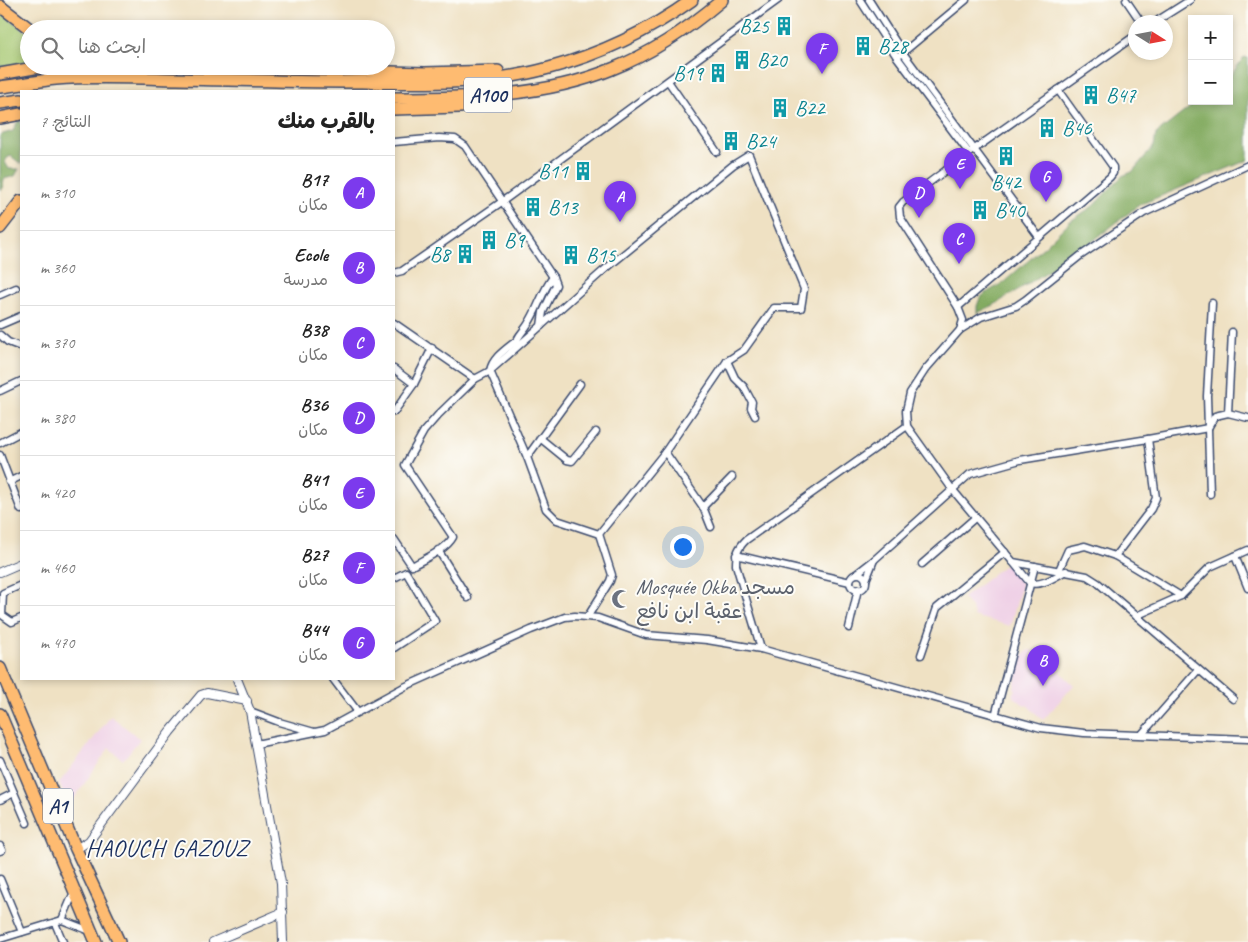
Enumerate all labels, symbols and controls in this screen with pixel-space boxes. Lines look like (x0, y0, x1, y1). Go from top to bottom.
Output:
place label: B25 (739, 13, 771, 39)
building icon: B25 (773, 15, 795, 37)
north arrow (1128, 15, 1173, 60)
map controls (1188, 15, 1233, 105)
button: + (1188, 15, 1233, 60)
search box (20, 20, 395, 75)
pin: F (806, 33, 838, 74)
place label: B28 (878, 33, 910, 59)
icon: search (38, 34, 66, 62)
text: ابحث هنا (78, 35, 146, 59)
building icon: B28 (852, 35, 874, 57)
place label: B20 (757, 47, 788, 73)
building icon: B20 (731, 49, 753, 71)
place label: B19 (673, 60, 705, 86)
button: − (1188, 60, 1233, 105)
building icon: B19 (707, 62, 729, 84)
road number: A100 (464, 78, 512, 112)
place label: B47 (1106, 82, 1137, 108)
building icon: B47 (1080, 84, 1102, 106)
place label: B22 (795, 95, 826, 121)
building icon: B22 (769, 97, 791, 119)
text: بالقرب منك (278, 108, 375, 134)
text: النتائج: 7 (40, 112, 91, 132)
place label: B46 (1062, 115, 1092, 141)
building icon: B46 (1036, 117, 1058, 139)
place label: B24 (746, 128, 778, 154)
building icon: B24 (720, 130, 742, 152)
building icon: B42 (995, 145, 1017, 167)
pin: E (944, 148, 976, 189)
place label: B11 (538, 158, 570, 184)
building icon: B11 (572, 160, 594, 182)
pin: G (1030, 161, 1062, 202)
text: B17 (301, 168, 328, 192)
place label: B42 (991, 169, 1022, 195)
pin: D (903, 177, 935, 218)
pin: A (604, 181, 636, 222)
text: 310 m (40, 183, 74, 203)
text: A (355, 183, 363, 203)
place label: B13 (548, 194, 579, 220)
text: مكان (298, 195, 328, 215)
building icon: B13 (522, 196, 544, 218)
place label: B40 (995, 197, 1026, 223)
building icon: B40 (969, 199, 991, 221)
pin: C (943, 223, 975, 264)
place label: B9 (504, 227, 526, 253)
building icon: B9 (478, 229, 500, 251)
place label: B8 (430, 241, 453, 267)
place label: B15 (586, 242, 617, 268)
text: Ecole (294, 243, 328, 267)
building icon: B8 (454, 243, 476, 265)
building icon: B15 (560, 244, 582, 266)
text: 360 m (40, 258, 74, 278)
text: B (355, 258, 363, 278)
text: مدرسة (283, 270, 328, 290)
text: B38 (301, 318, 328, 342)
text: 370 m (40, 333, 74, 353)
text: C (355, 333, 363, 353)
text: مكان (298, 345, 328, 365)
text: B36 (301, 393, 328, 417)
text: 380 m (40, 408, 74, 428)
text: D (354, 408, 364, 428)
text: مكان (298, 420, 328, 440)
text: B41 (301, 468, 328, 492)
text: 420 m (40, 483, 74, 503)
text: E (355, 483, 363, 503)
text: مكان (298, 495, 328, 515)
your location (670, 534, 696, 560)
text: B27 (301, 543, 328, 567)
text: 460 m (40, 558, 74, 578)
text: F (355, 558, 363, 578)
text: مكان (298, 570, 328, 590)
place label: Mosquée Okba مسجد عقبة ابن نافع (636, 574, 795, 626)
mosque icon: Mosquée Okba مسجد عقبة ابن نافع (610, 588, 632, 610)
text: B44 (301, 618, 328, 642)
text: 470 m (40, 633, 74, 653)
text: G (355, 633, 363, 653)
text: مكان (298, 645, 328, 665)
pin: B (1027, 645, 1059, 686)
road number: A1 (43, 788, 73, 824)
district label: HAOUCH GAZOUZ (85, 833, 251, 863)

